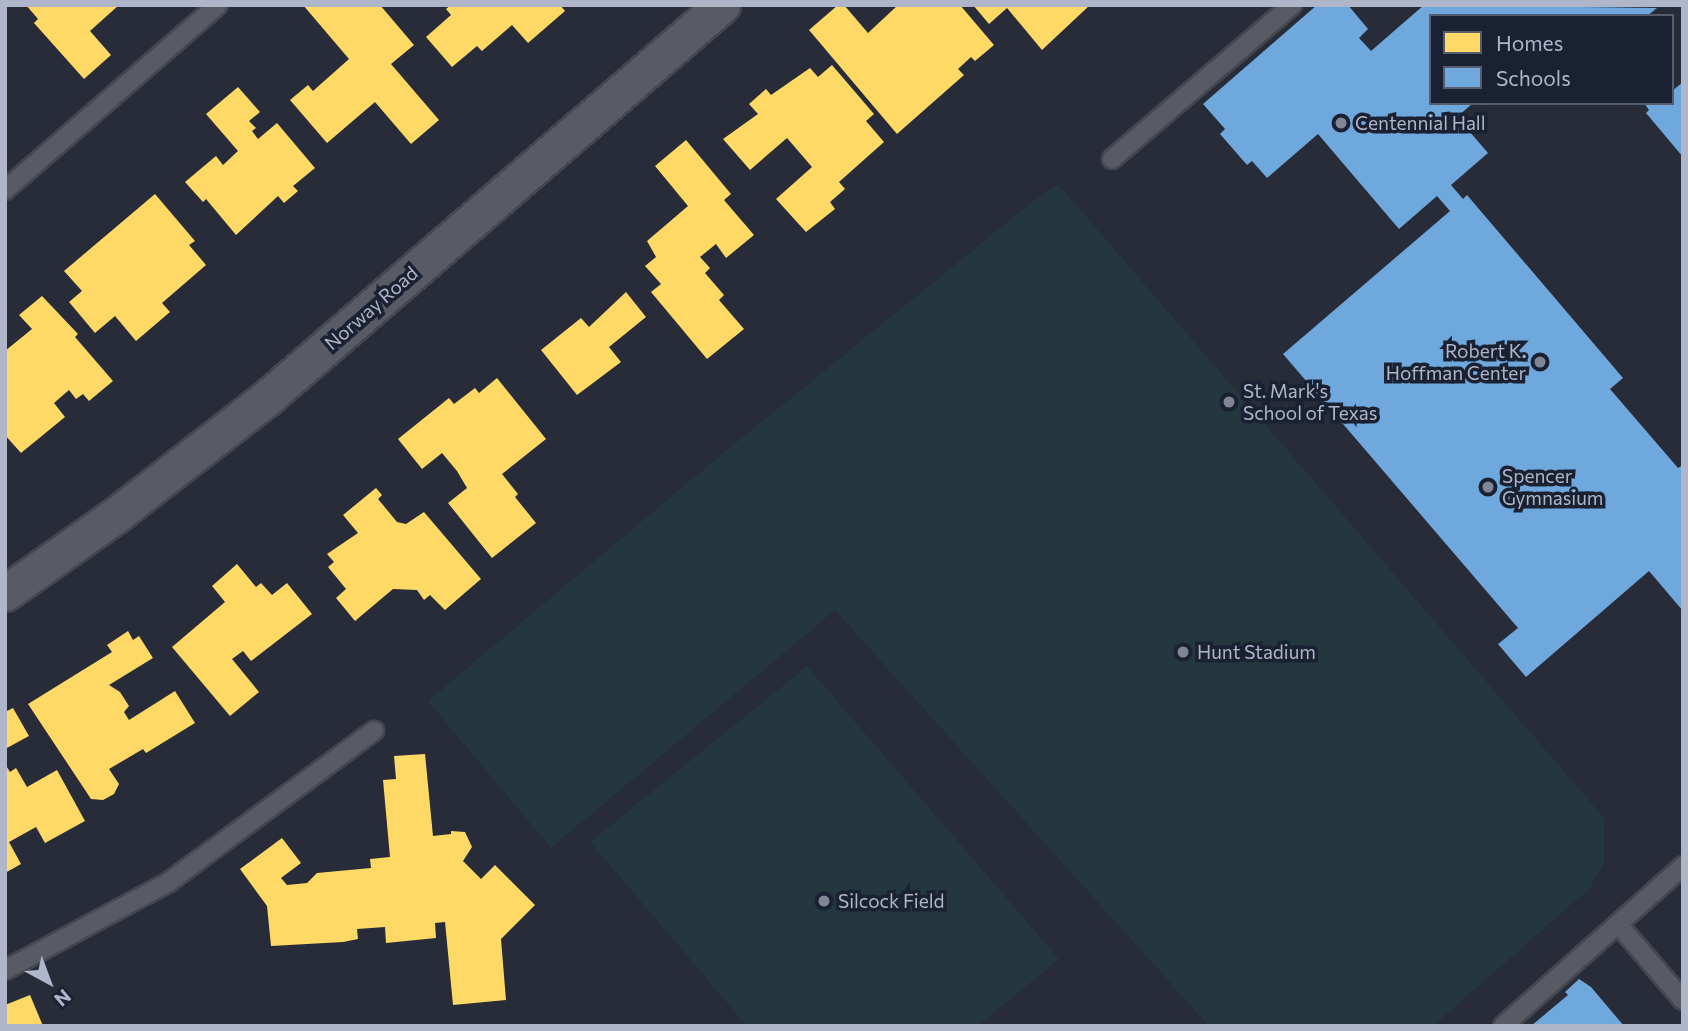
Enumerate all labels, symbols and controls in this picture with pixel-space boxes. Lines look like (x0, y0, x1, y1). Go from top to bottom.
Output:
legend (1429, 14, 1674, 105)
text: Homes (1496, 30, 1563, 55)
text: Schools (1496, 65, 1571, 90)
place label: Centennial Hall (1355, 112, 1485, 134)
marker: Centennial Hall (1333, 115, 1349, 131)
street label: Norway Road (320, 261, 422, 355)
place label: Robert K. Hoffman Center (1386, 340, 1526, 384)
marker: Robert K. Hoffman Center (1532, 354, 1548, 370)
place label: St. Mark's School of Texas (1243, 380, 1377, 424)
marker: St. Mark's School of Texas (1221, 394, 1237, 410)
place label: Spencer Gymnasium (1502, 465, 1603, 509)
marker: Spencer Gymnasium (1480, 479, 1496, 495)
place label: Hunt Stadium (1197, 641, 1316, 663)
marker: Hunt Stadium (1175, 644, 1191, 660)
place label: Silcock Field (838, 890, 945, 912)
marker: Silcock Field (816, 893, 832, 909)
north arrow (14, 947, 84, 1017)
text: N (50, 985, 76, 1012)

